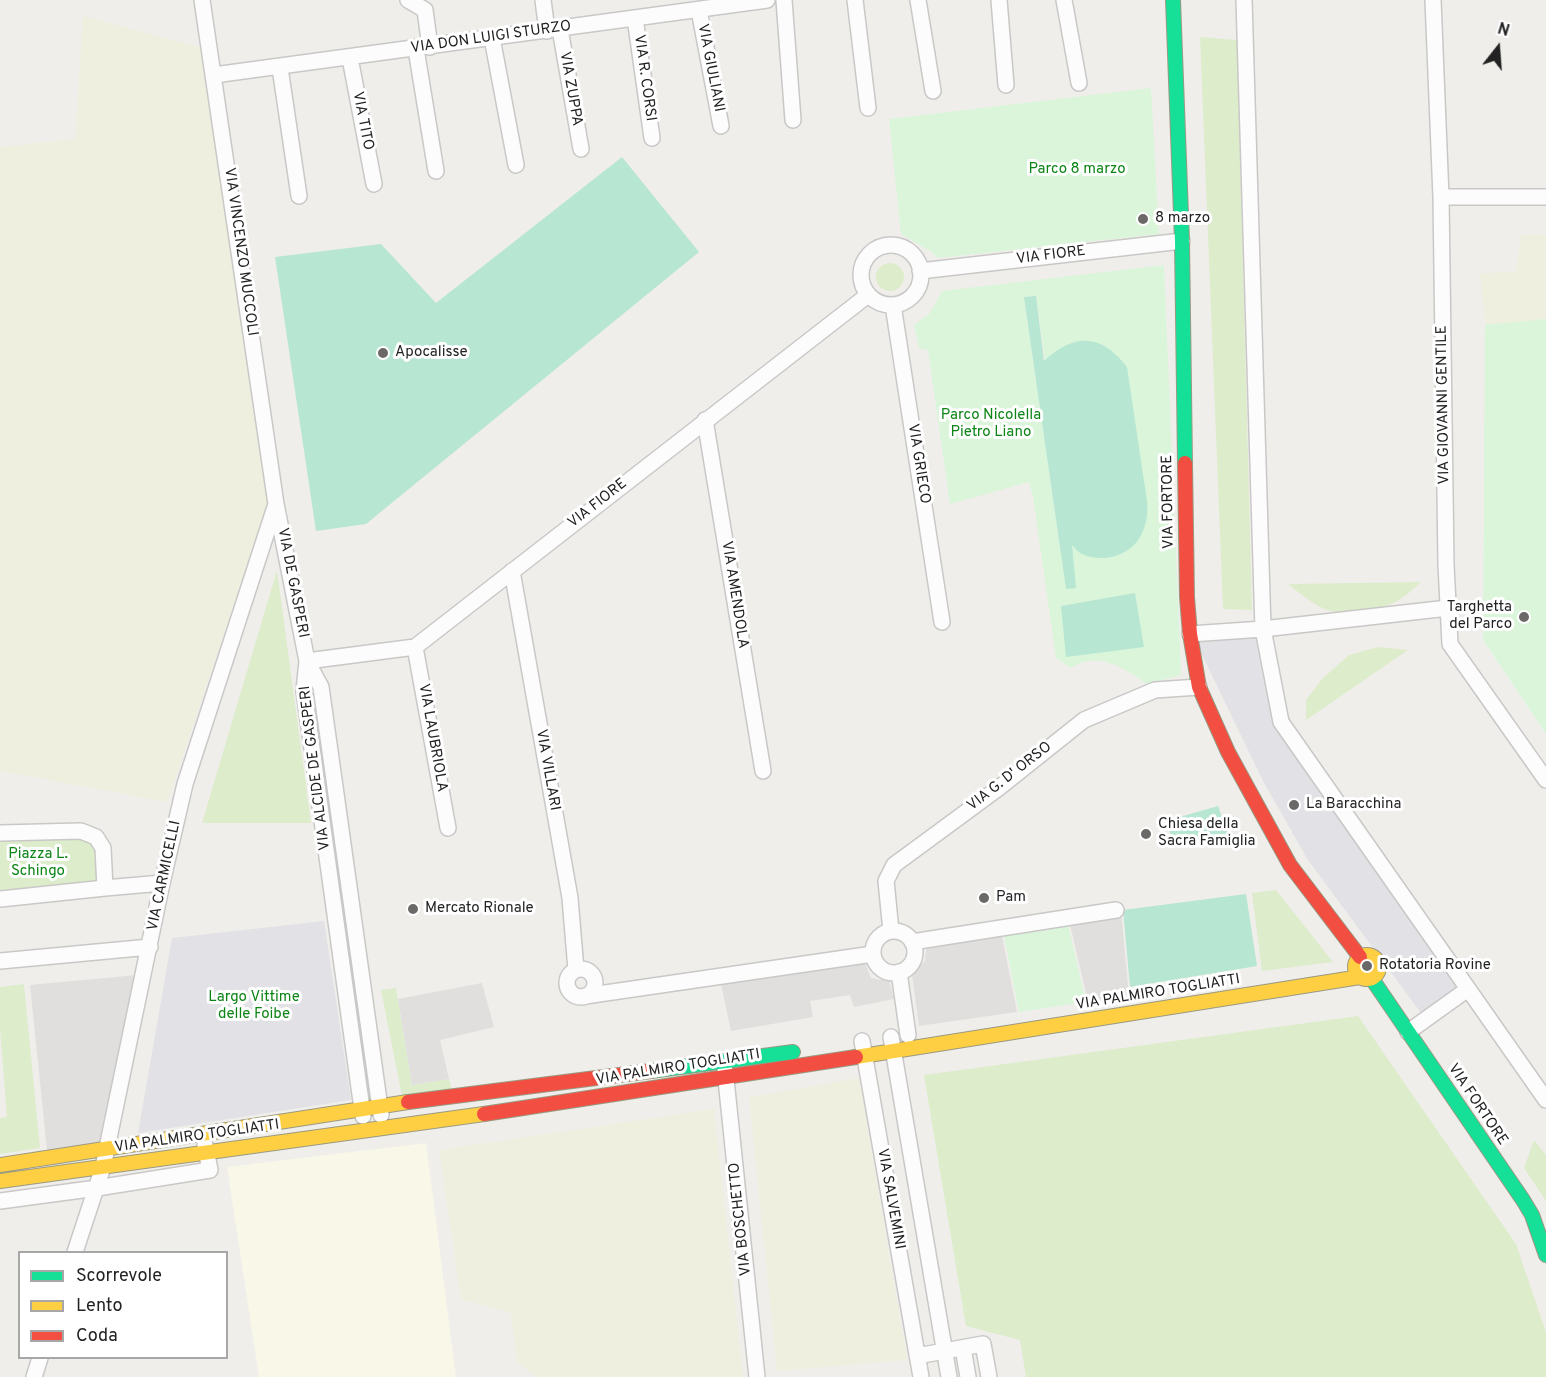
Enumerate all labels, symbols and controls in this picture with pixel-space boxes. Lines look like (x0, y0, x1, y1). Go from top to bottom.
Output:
street label: VIA DON LUIGI STURZO (410, 18, 572, 58)
north arrow (1468, 18, 1528, 78)
text: N (1495, 20, 1512, 42)
street label: VIA GIULIANI (693, 22, 727, 114)
street label: VIA R. CORSI (629, 34, 659, 122)
street label: VIA ZUPPA (555, 50, 585, 128)
street label: VIA TITO (348, 90, 376, 152)
park label: Parco 8 marzo (1028, 161, 1126, 179)
street label: VIA VINCENZO MUCCOLI (219, 167, 261, 337)
place label: 8 marzo (1155, 210, 1210, 228)
marker: 8 marzo (1136, 212, 1150, 226)
street label: VIA FIORE (1015, 243, 1087, 269)
street label: VIA GIOVANNI GENTILE (1434, 325, 1454, 485)
place label: Apocalisse (395, 344, 467, 362)
marker: Apocalisse (376, 346, 390, 360)
park label: Parco Nicolella Pietro Liano (941, 407, 1041, 442)
street label: VIA GRIECO (903, 423, 933, 505)
street label: VIA FORTORE (1159, 455, 1179, 549)
street label: VIA FIORE (565, 475, 631, 533)
street label: VIA DE GASPERI (273, 527, 311, 639)
street label: VIA AMENDOLA (717, 540, 751, 650)
place label: Targhetta del Parco (1447, 599, 1512, 634)
marker: Targhetta del Parco (1517, 610, 1531, 624)
street label: VIA LAUBRIOLA (414, 682, 450, 794)
street label: VIA ALCIDE DE GASPERI (297, 685, 335, 851)
street label: VIA VILLARI (531, 728, 563, 812)
street label: VIA G. D' ORSO (964, 738, 1056, 816)
place label: La Baracchina (1306, 796, 1401, 814)
marker: La Baracchina (1287, 798, 1301, 812)
place label: Chiesa della Sacra Famiglia (1158, 816, 1255, 851)
street label: VIA CARMICELLI (145, 819, 185, 933)
marker: Chiesa della Sacra Famiglia (1139, 827, 1153, 841)
park label: Piazza L. Schingo (8, 846, 68, 881)
place label: Pam (996, 889, 1026, 907)
marker: Pam (977, 891, 991, 905)
place label: Mercato Rionale (425, 900, 534, 918)
marker: Mercato Rionale (406, 902, 420, 916)
place label: Rotatoria Rovine (1379, 957, 1491, 975)
marker: Rotatoria Rovine (1360, 959, 1374, 973)
street label: VIA PALMIRO TOGLIATTI (1075, 971, 1241, 1015)
park label: Largo Vittime delle Foibe (208, 989, 300, 1024)
street label: VIA PALMIRO TOGLIATTI (595, 1046, 761, 1090)
street label: VIA FORTORE (1443, 1061, 1511, 1149)
street label: VIA PALMIRO TOGLIATTI (113, 1117, 281, 1157)
street label: VIA SALVEMINI (872, 1147, 908, 1251)
street label: VIA BOSCHETTO (726, 1161, 756, 1277)
legend (18, 1251, 228, 1359)
text: Scorrevole (76, 1265, 162, 1288)
text: Lento (76, 1295, 122, 1318)
text: Coda (76, 1325, 118, 1348)

